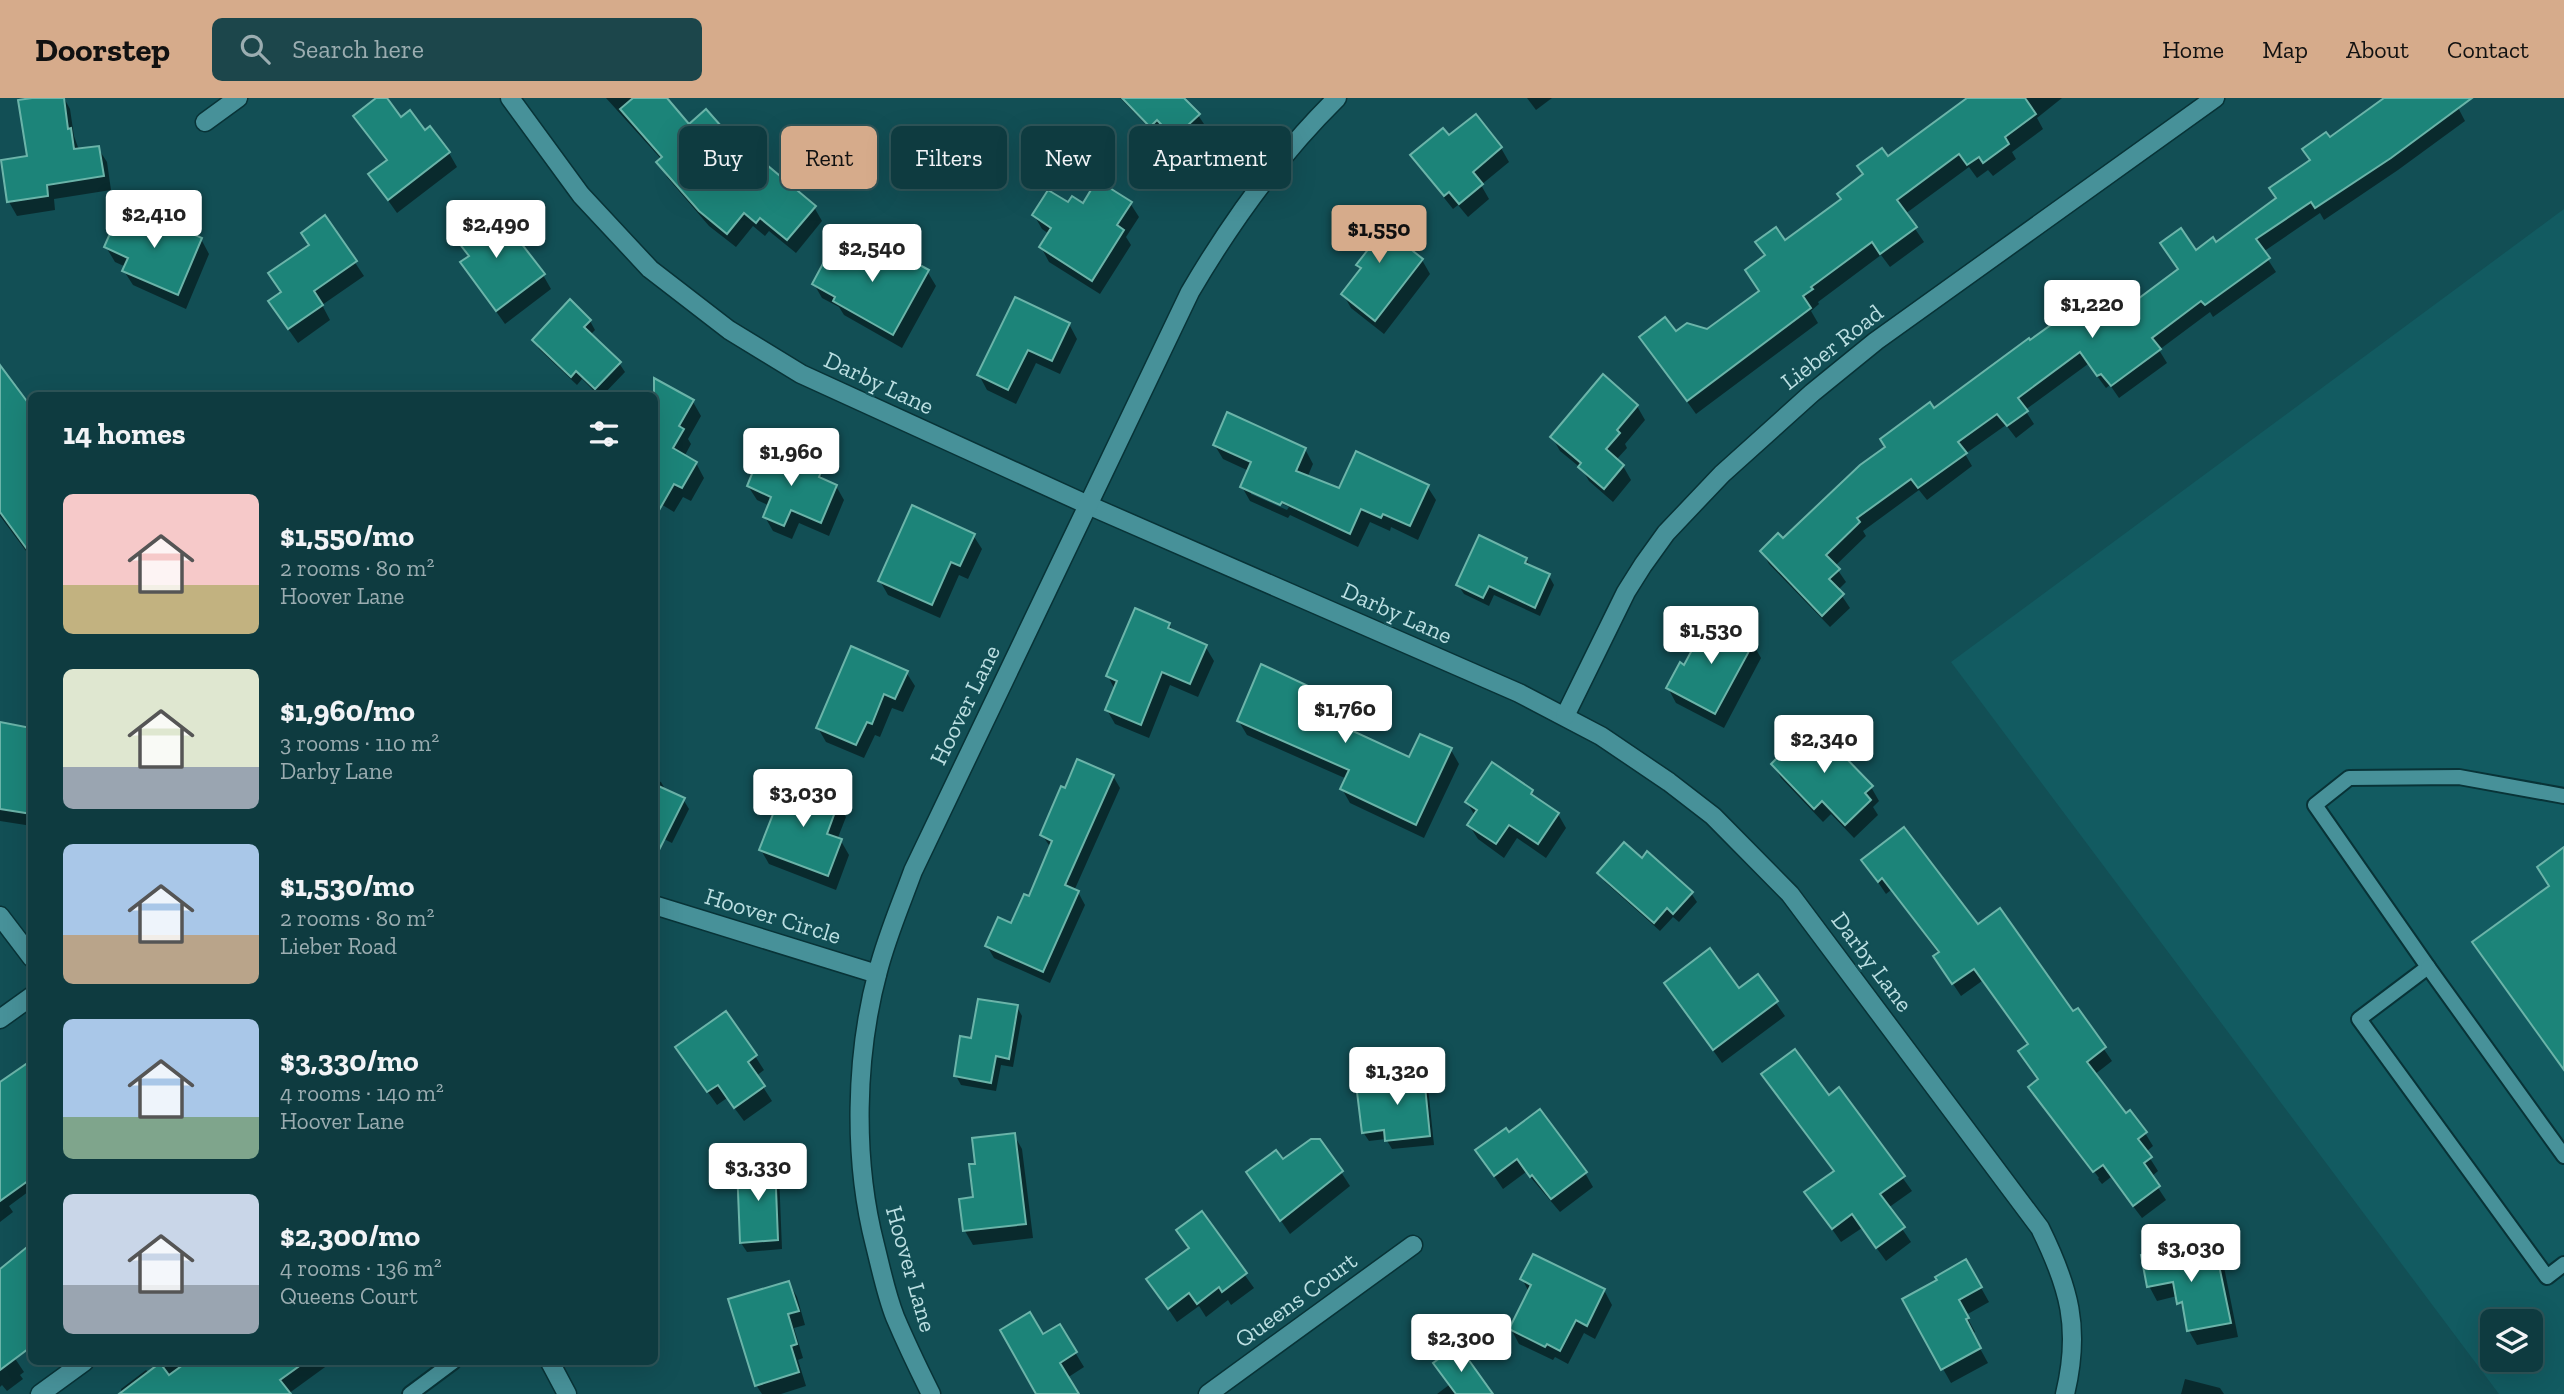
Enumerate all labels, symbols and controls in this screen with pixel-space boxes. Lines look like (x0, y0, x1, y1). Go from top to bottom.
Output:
search box (212, 18, 702, 81)
text: Doorstep (35, 30, 170, 69)
icon: search (236, 30, 274, 68)
text: Search here (292, 33, 424, 65)
text: Home (2162, 35, 2224, 64)
text: Map (2262, 35, 2308, 64)
text: About (2346, 35, 2409, 64)
text: Contact (2447, 35, 2529, 64)
chip: Buy (679, 126, 767, 189)
chip: Rent (781, 126, 877, 189)
chip: Filters (891, 126, 1007, 189)
chip: New (1021, 126, 1115, 189)
chip: Apartment (1129, 126, 1291, 189)
pin: $2,410 (97, 190, 211, 250)
text: $2,410 (122, 199, 186, 227)
pin: $2,490 (439, 200, 553, 260)
pin: $1,550 (1322, 206, 1436, 265)
text: $2,490 (462, 209, 530, 237)
text: $1,550 (1348, 214, 1410, 242)
pin: $2,540 (815, 225, 929, 284)
text: $2,540 (838, 233, 906, 261)
pin: $1,220 (2035, 280, 2149, 340)
text: $1,220 (2060, 289, 2124, 317)
street label: Lieber Road (1775, 298, 1889, 396)
street label: Darby Lane (820, 345, 939, 421)
icon: filters (585, 415, 623, 453)
text: 14 homes (63, 416, 186, 452)
pin: $1,960 (734, 428, 848, 488)
text: $1,960 (759, 437, 823, 465)
text: $1,550/mo (280, 518, 414, 554)
icon: home (119, 522, 203, 606)
text: 2 rooms · 80 m² (280, 554, 434, 582)
street label: Darby Lane (1338, 575, 1457, 650)
text: Hoover Lane (280, 582, 404, 610)
pin: $1,530 (1654, 606, 1768, 666)
text: $1,530 (1679, 615, 1743, 643)
street label: Hoover Lane (923, 640, 1006, 769)
pin: $1,760 (1288, 686, 1402, 745)
text: $1,960/mo (280, 693, 415, 729)
text: $1,760 (1314, 694, 1376, 722)
icon: home (119, 697, 203, 781)
pin: $2,340 (1767, 716, 1881, 775)
text: $2,340 (1790, 724, 1858, 752)
text: 3 rooms · 110 m² (280, 729, 439, 757)
text: Darby Lane (280, 757, 393, 785)
pin: $3,030 (746, 770, 860, 829)
text: $3,030 (769, 778, 837, 806)
text: $1,530/mo (280, 868, 415, 904)
icon: home (119, 872, 203, 956)
street label: Hoover Circle (701, 881, 845, 950)
text: 2 rooms · 80 m² (280, 904, 434, 932)
street label: Darby Lane (1825, 906, 1919, 1017)
text: Lieber Road (280, 932, 397, 960)
text: $3,330/mo (280, 1043, 419, 1079)
icon: home (119, 1047, 203, 1131)
pin: $1,320 (1340, 1048, 1454, 1107)
text: $1,320 (1365, 1056, 1429, 1084)
text: 4 rooms · 140 m² (280, 1079, 444, 1107)
text: Hoover Lane (280, 1107, 404, 1135)
pin: $3,330 (701, 1144, 815, 1203)
text: $3,330 (725, 1152, 791, 1180)
street label: Hoover Lane (880, 1203, 943, 1335)
text: $2,300/mo (280, 1218, 420, 1254)
icon: home (119, 1222, 203, 1306)
pin: $3,030 (2134, 1224, 2248, 1284)
text: $3,030 (2157, 1233, 2225, 1261)
street label: Queens Court (1229, 1246, 1362, 1354)
text: 4 rooms · 136 m² (280, 1254, 442, 1282)
text: Queens Court (280, 1282, 418, 1310)
map controls (2480, 1309, 2543, 1372)
button: layers (2480, 1309, 2543, 1372)
pin: $2,300 (1404, 1314, 1518, 1374)
text: $2,300 (1427, 1323, 1495, 1351)

